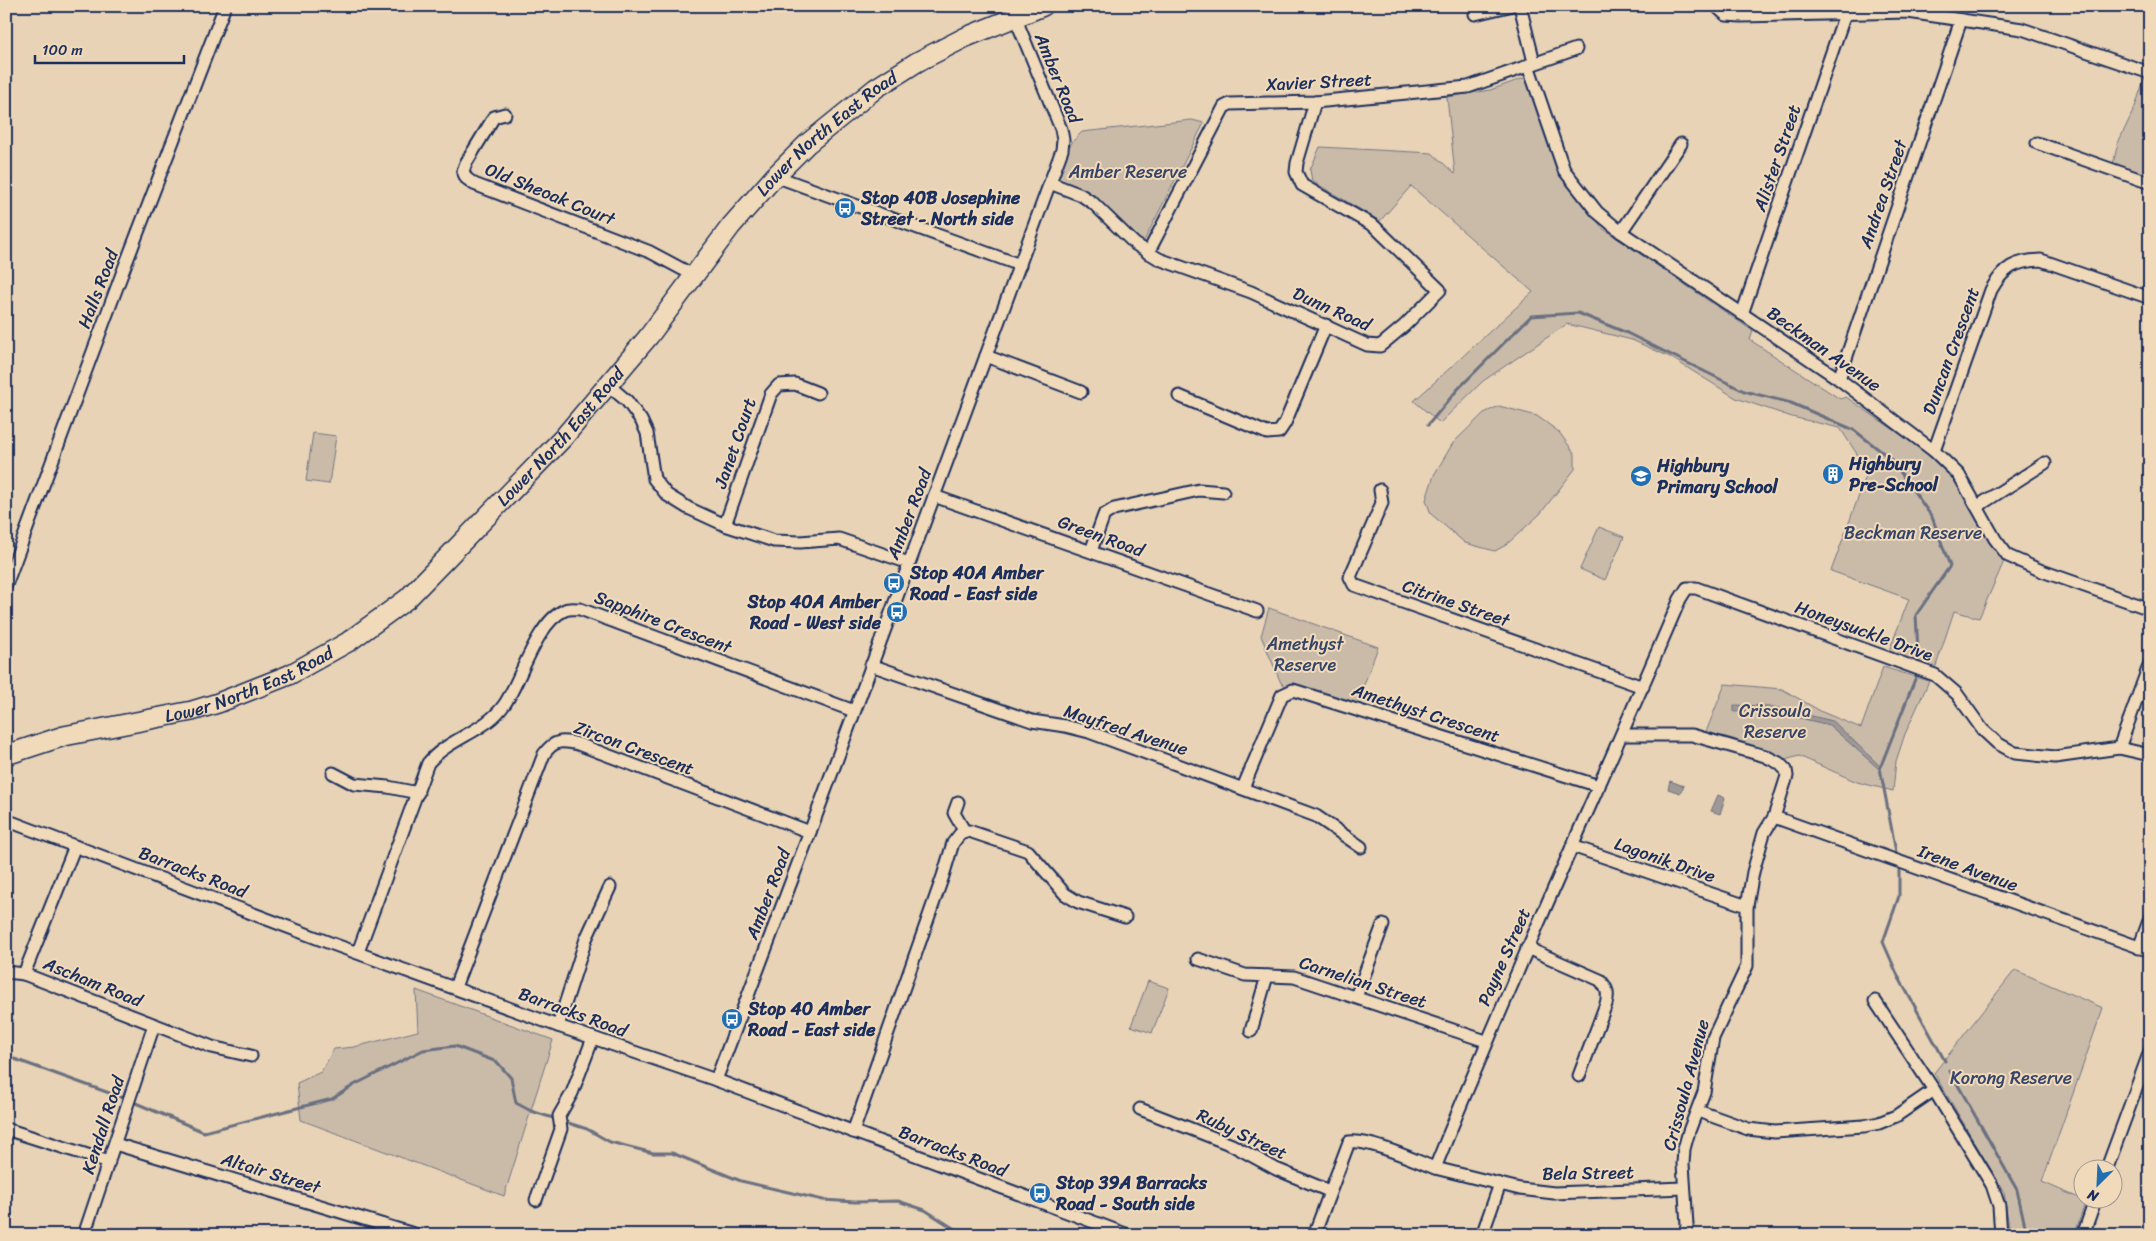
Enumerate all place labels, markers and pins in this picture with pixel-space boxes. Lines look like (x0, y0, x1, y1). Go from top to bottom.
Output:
place label: Stop 40B Josephine Street - North side (860, 182, 1021, 235)
bus stop icon: Stop 40B Josephine Street - North side (833, 196, 857, 220)
place label: Highbury Pre-School (1848, 448, 1939, 501)
place label: Highbury Primary School (1656, 450, 1779, 503)
building icon: Highbury Pre-School (1821, 462, 1845, 486)
school or university icon: Highbury Primary School (1629, 464, 1653, 488)
place label: Stop 40A Amber Road - East side (909, 557, 1045, 610)
bus stop icon: Stop 40A Amber Road - East side (882, 571, 906, 595)
place label: Stop 40A Amber Road - West side (747, 586, 883, 639)
bus stop icon: Stop 40A Amber Road - West side (885, 600, 909, 624)
place label: Stop 40 Amber Road - East side (747, 993, 876, 1046)
bus stop icon: Stop 40 Amber Road - East side (720, 1007, 744, 1031)
place label: Stop 39A Barracks Road - South side (1055, 1167, 1208, 1220)
bus stop icon: Stop 39A Barracks Road - South side (1028, 1181, 1052, 1205)

